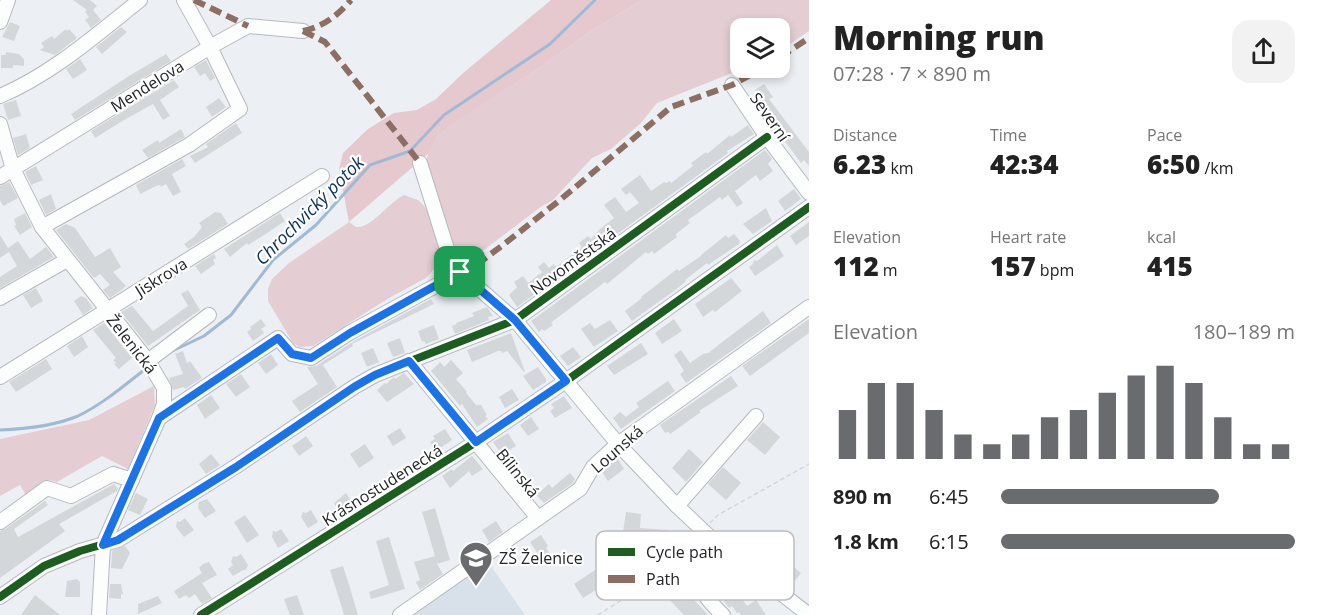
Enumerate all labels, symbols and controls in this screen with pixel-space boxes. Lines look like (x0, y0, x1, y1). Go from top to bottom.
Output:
text: Morning run (833, 15, 1045, 60)
map controls (730, 18, 790, 78)
button: layers (730, 18, 790, 78)
button: share (1232, 20, 1295, 83)
street label: Mendelova (106, 55, 188, 117)
text: 07:28 · 7 × 890 m (833, 60, 991, 87)
street label: Severní (745, 88, 795, 147)
text: Distance (833, 124, 897, 146)
text: Time (990, 124, 1027, 146)
text: Pace (1147, 124, 1182, 146)
text: 6.23 (833, 146, 886, 182)
text: 42:34 (990, 146, 1058, 182)
text: 6:50 (1147, 146, 1200, 182)
water label: Chrochvický potok (249, 149, 370, 270)
text: km (886, 157, 914, 179)
text: /km (1200, 157, 1233, 179)
street label: Novoměstská (526, 222, 620, 300)
text: Elevation (833, 226, 901, 248)
text: Heart rate (990, 226, 1066, 248)
text: kcal (1147, 226, 1176, 248)
pin (434, 246, 485, 297)
text: 112 (833, 248, 879, 284)
text: 157 (990, 248, 1036, 284)
text: 415 (1147, 248, 1193, 284)
street label: Jiskrova (129, 252, 191, 303)
icon: arrive (443, 255, 476, 288)
text: m (879, 259, 898, 281)
text: bpm (1036, 259, 1074, 281)
street label: Želenická (102, 310, 162, 378)
text: Elevation (833, 318, 918, 345)
text: 180–189 m (1193, 318, 1295, 345)
street label: Lounská (586, 420, 648, 478)
street label: Krásnostudenecká (318, 439, 446, 531)
street label: Bílinská (491, 444, 545, 502)
text: 890 m (833, 483, 892, 510)
text: 6:45 (929, 483, 969, 510)
text: 1.8 km (833, 528, 899, 555)
text: 6:15 (929, 528, 969, 555)
legend (596, 531, 794, 600)
school or university icon: ZŠ Želenice (458, 540, 494, 587)
text: Cycle path (646, 541, 723, 563)
place label: ZŠ Želenice (499, 547, 583, 569)
text: Path (646, 568, 680, 590)

